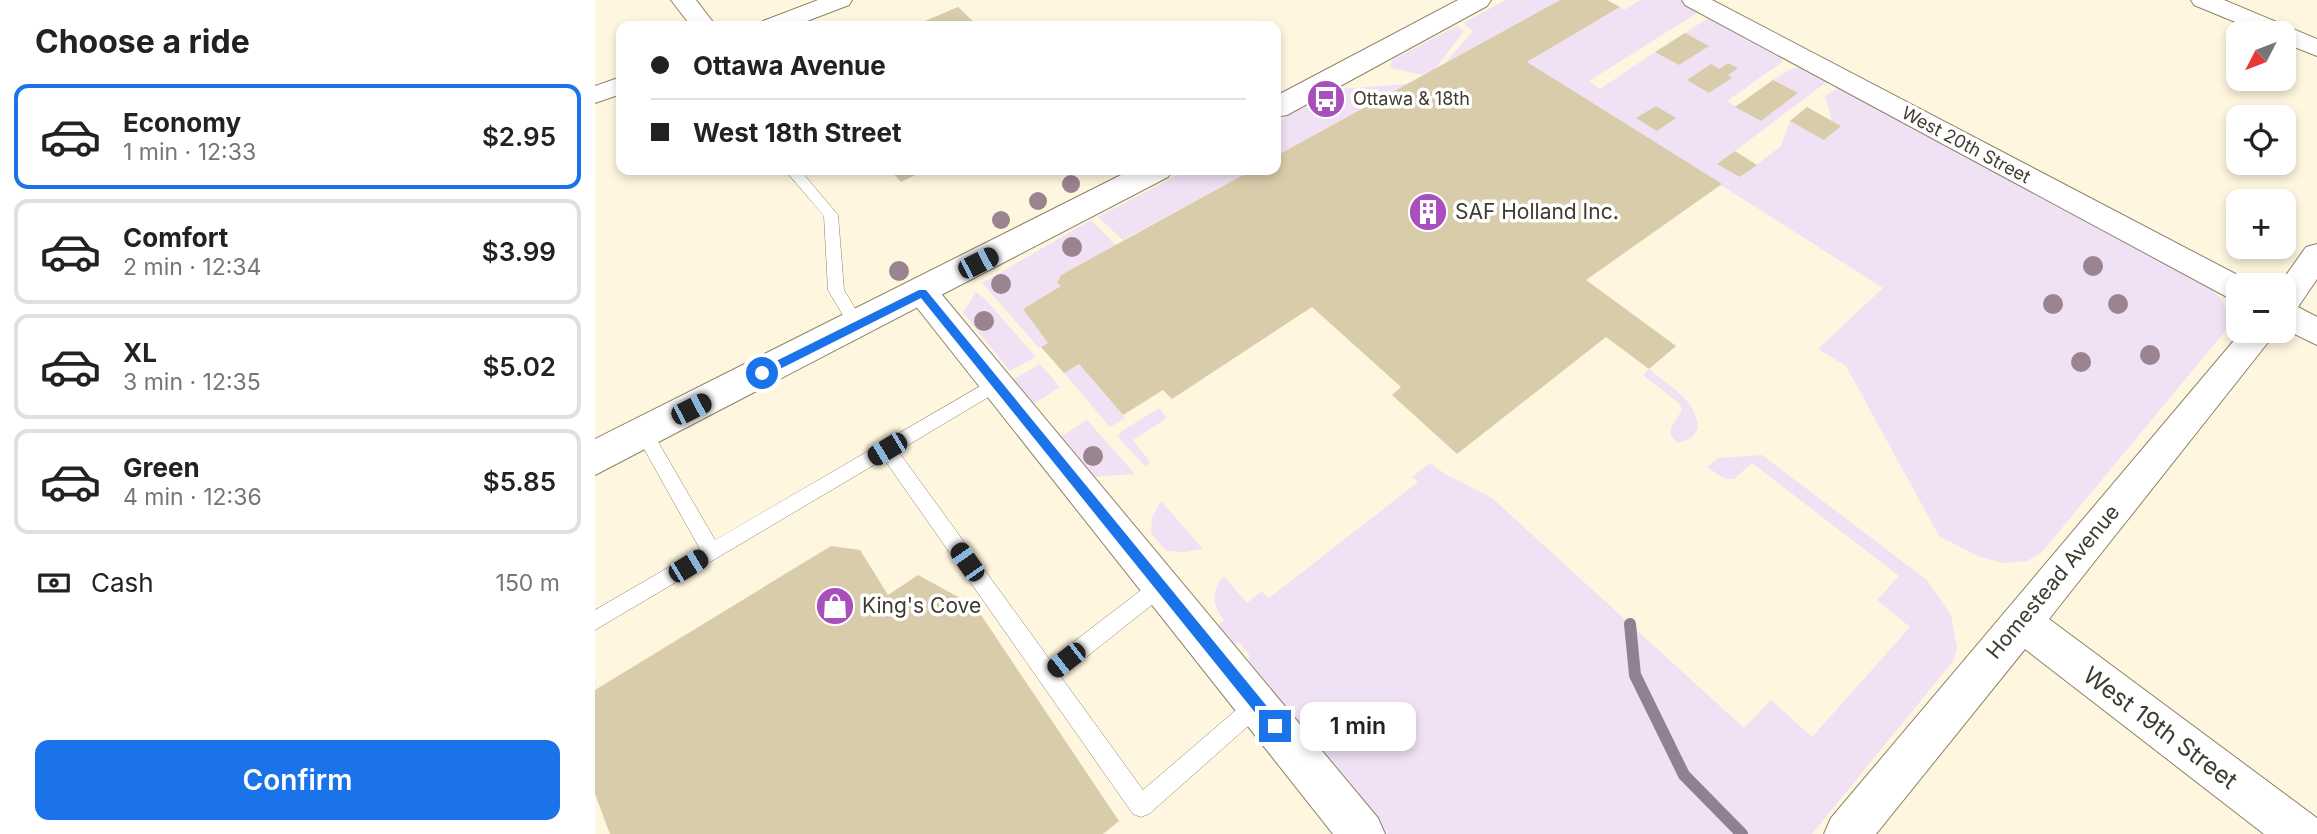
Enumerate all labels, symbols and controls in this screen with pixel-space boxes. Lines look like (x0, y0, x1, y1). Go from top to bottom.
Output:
north arrow (2226, 21, 2296, 91)
map controls (2226, 21, 2296, 343)
text: Choose a ride (35, 22, 250, 61)
text: Ottawa Avenue (693, 50, 886, 81)
bus stop icon: Ottawa & 18th (1305, 78, 1347, 120)
place label: Ottawa & 18th (1353, 88, 1470, 109)
street label: West 20th Street (1898, 102, 2034, 187)
icon: car (39, 105, 102, 168)
button: locate (2226, 105, 2296, 175)
text: Economy (123, 107, 241, 138)
text: West 18th Street (693, 117, 901, 148)
text: $2.95 (482, 121, 556, 152)
text: 1 min · 12:33 (123, 138, 256, 166)
button: + (2226, 189, 2296, 259)
building icon: SAF Holland Inc. (1407, 191, 1449, 233)
place label: SAF Holland Inc. (1455, 199, 1619, 224)
icon: car (39, 220, 102, 283)
text: Comfort (123, 222, 228, 253)
text: $3.99 (482, 236, 556, 267)
car (955, 244, 1002, 282)
text: 2 min · 12:34 (123, 253, 261, 281)
button: − (2226, 273, 2296, 343)
icon: car (39, 335, 102, 398)
text: XL (123, 337, 157, 368)
text: $5.02 (482, 351, 556, 382)
route start (746, 357, 778, 389)
text: 3 min · 12:35 (123, 368, 261, 396)
car (668, 390, 715, 428)
car (864, 429, 911, 469)
icon: car (39, 450, 102, 513)
text: Green (123, 452, 200, 483)
text: $5.85 (483, 466, 556, 497)
text: 4 min · 12:36 (123, 483, 262, 511)
street label: Homestead Avenue (1981, 500, 2124, 664)
car (947, 539, 988, 585)
car (665, 546, 712, 586)
icon: cash (35, 564, 73, 602)
text: Cash (91, 567, 154, 598)
text: 150 m (496, 569, 560, 597)
shop icon: King's Cove (814, 585, 856, 627)
place label: King's Cove (862, 593, 981, 618)
car (1043, 639, 1090, 681)
street label: West 19th Street (2078, 660, 2243, 795)
callout: 1 min (1299, 702, 1415, 750)
route end (1259, 710, 1291, 742)
text: 1 min (1330, 712, 1386, 740)
button: Confirm (35, 740, 560, 820)

